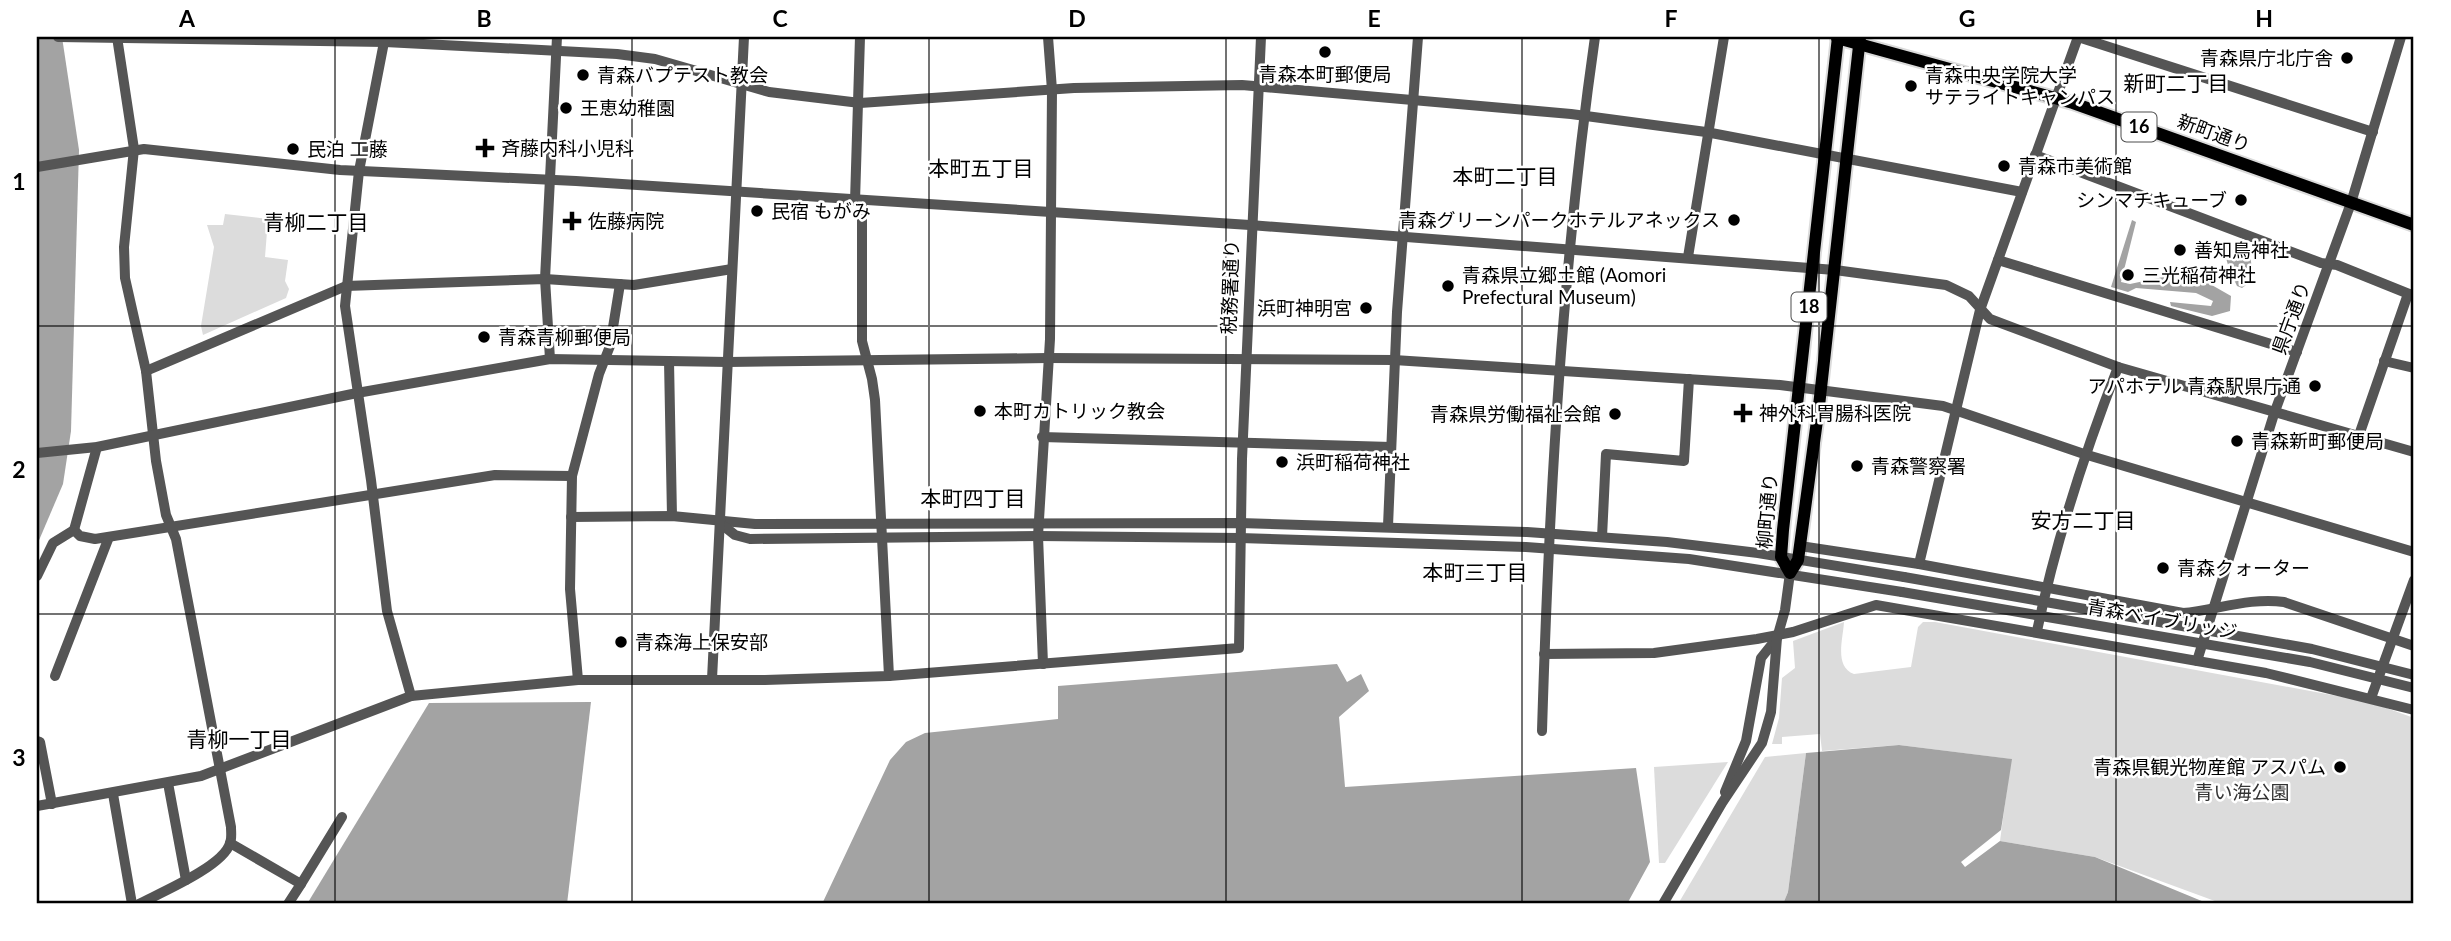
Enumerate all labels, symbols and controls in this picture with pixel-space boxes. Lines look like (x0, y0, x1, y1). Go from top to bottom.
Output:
text: A (178, 4, 196, 32)
text: B (476, 4, 492, 32)
text: C (772, 4, 788, 32)
text: D (1068, 4, 1086, 32)
text: E (1367, 4, 1381, 32)
text: F (1664, 4, 1678, 32)
text: G (1959, 4, 1975, 32)
text: H (2255, 4, 2273, 32)
marker: 青森本町郵便局 (1317, 44, 1333, 60)
place label: 青森県庁北庁舎 (2200, 46, 2333, 69)
marker: 青森県庁北庁舎 (2339, 50, 2355, 66)
place label: 青森本町郵便局 (1258, 62, 1392, 85)
place label: 青森バプテスト教会 (597, 63, 768, 86)
place label: 青森中央学院大学 サテライトキャンパス (1925, 63, 2115, 108)
marker: 青森バプテスト教会 (575, 67, 591, 83)
district label: 新町二丁目 (2124, 70, 2229, 95)
marker: 青森中央学院大学 サテライトキャンパス (1903, 78, 1919, 94)
place label: 王恵幼稚園 (580, 96, 675, 119)
marker: 王恵幼稚園 (558, 100, 574, 116)
street label: 新町通り (2175, 109, 2254, 156)
road number: 16 (2122, 112, 2156, 142)
place label: 斉藤内科小児科 (501, 136, 634, 159)
place label: 民泊 工藤 (307, 137, 388, 160)
marker: 斉藤内科小児科 (475, 138, 495, 158)
marker: 民泊 工藤 (285, 141, 301, 157)
place label: 青森市美術館 (2018, 154, 2132, 177)
district label: 本町五丁目 (929, 155, 1034, 180)
marker: 青森市美術館 (1996, 158, 2012, 174)
district label: 本町二丁目 (1453, 163, 1558, 188)
text: 1 (12, 167, 26, 195)
place label: シンマチキューブ (2076, 188, 2227, 211)
marker: シンマチキューブ (2233, 192, 2249, 208)
place label: 民宿 もがみ (771, 199, 871, 222)
marker: 民宿 もがみ (749, 203, 765, 219)
place label: 青森グリーンパークホテルアネックス (1399, 208, 1720, 231)
district label: 青柳二丁目 (264, 209, 369, 234)
place label: 佐藤病院 (588, 209, 664, 232)
marker: 佐藤病院 (562, 211, 582, 231)
marker: 青森グリーンパークホテルアネックス (1726, 212, 1742, 228)
place label: 善知鳥神社 (2194, 238, 2289, 261)
street label: 税務署通り (1216, 239, 1243, 335)
marker: 善知鳥神社 (2172, 242, 2188, 258)
place label: 青森県立郷土館 (Aomori Prefectural Museum) (1462, 263, 1666, 308)
place label: 三光稲荷神社 (2142, 263, 2256, 286)
marker: 三光稲荷神社 (2120, 267, 2136, 283)
marker: 青森県立郷土館 (Aomori Prefectural Museum) (1440, 278, 1456, 294)
street label: 県庁通り (2267, 278, 2314, 357)
road number: 18 (1792, 292, 1826, 321)
place label: 浜町神明宮 (1257, 296, 1352, 319)
marker: 浜町神明宮 (1358, 300, 1374, 316)
place label: 青森青柳郵便局 (498, 325, 631, 348)
marker: 青森青柳郵便局 (476, 329, 492, 345)
place label: アパホテル 青森駅県庁通 (2088, 374, 2301, 397)
marker: アパホテル 青森駅県庁通 (2307, 378, 2323, 394)
place label: 本町カトリック教会 (994, 399, 1165, 422)
place label: 神外科胃腸科医院 (1759, 401, 1911, 424)
place label: 青森県労働福祉会館 (1430, 402, 1601, 425)
marker: 本町カトリック教会 (972, 403, 988, 419)
marker: 神外科胃腸科医院 (1733, 403, 1753, 423)
marker: 青森県労働福祉会館 (1607, 406, 1623, 422)
place label: 青森新町郵便局 (2251, 429, 2384, 452)
marker: 青森新町郵便局 (2229, 433, 2245, 449)
place label: 浜町稲荷神社 (1296, 450, 1410, 473)
marker: 浜町稲荷神社 (1274, 454, 1290, 470)
place label: 青森警察署 (1871, 454, 1966, 477)
text: 2 (12, 455, 26, 483)
marker: 青森警察署 (1849, 458, 1865, 474)
street label: 柳町通り (1752, 472, 1781, 550)
district label: 本町四丁目 (921, 485, 1026, 510)
district label: 安方二丁目 (2031, 507, 2136, 532)
place label: 青森クォーター (2177, 556, 2310, 579)
district label: 本町三丁目 (1423, 559, 1528, 584)
marker: 青森クォーター (2155, 560, 2171, 576)
street label: 青森ベイブリッジ (2085, 594, 2239, 643)
place label: 青森海上保安部 (635, 630, 768, 653)
marker: 青森海上保安部 (613, 634, 629, 650)
district label: 青柳一丁目 (187, 726, 292, 751)
text: 3 (12, 743, 26, 771)
place label: 青森県観光物産館 アスパム (2093, 755, 2326, 778)
marker: 青森県観光物産館 アスパム (2332, 759, 2348, 775)
park label: 青い海公園 (2194, 780, 2290, 803)

